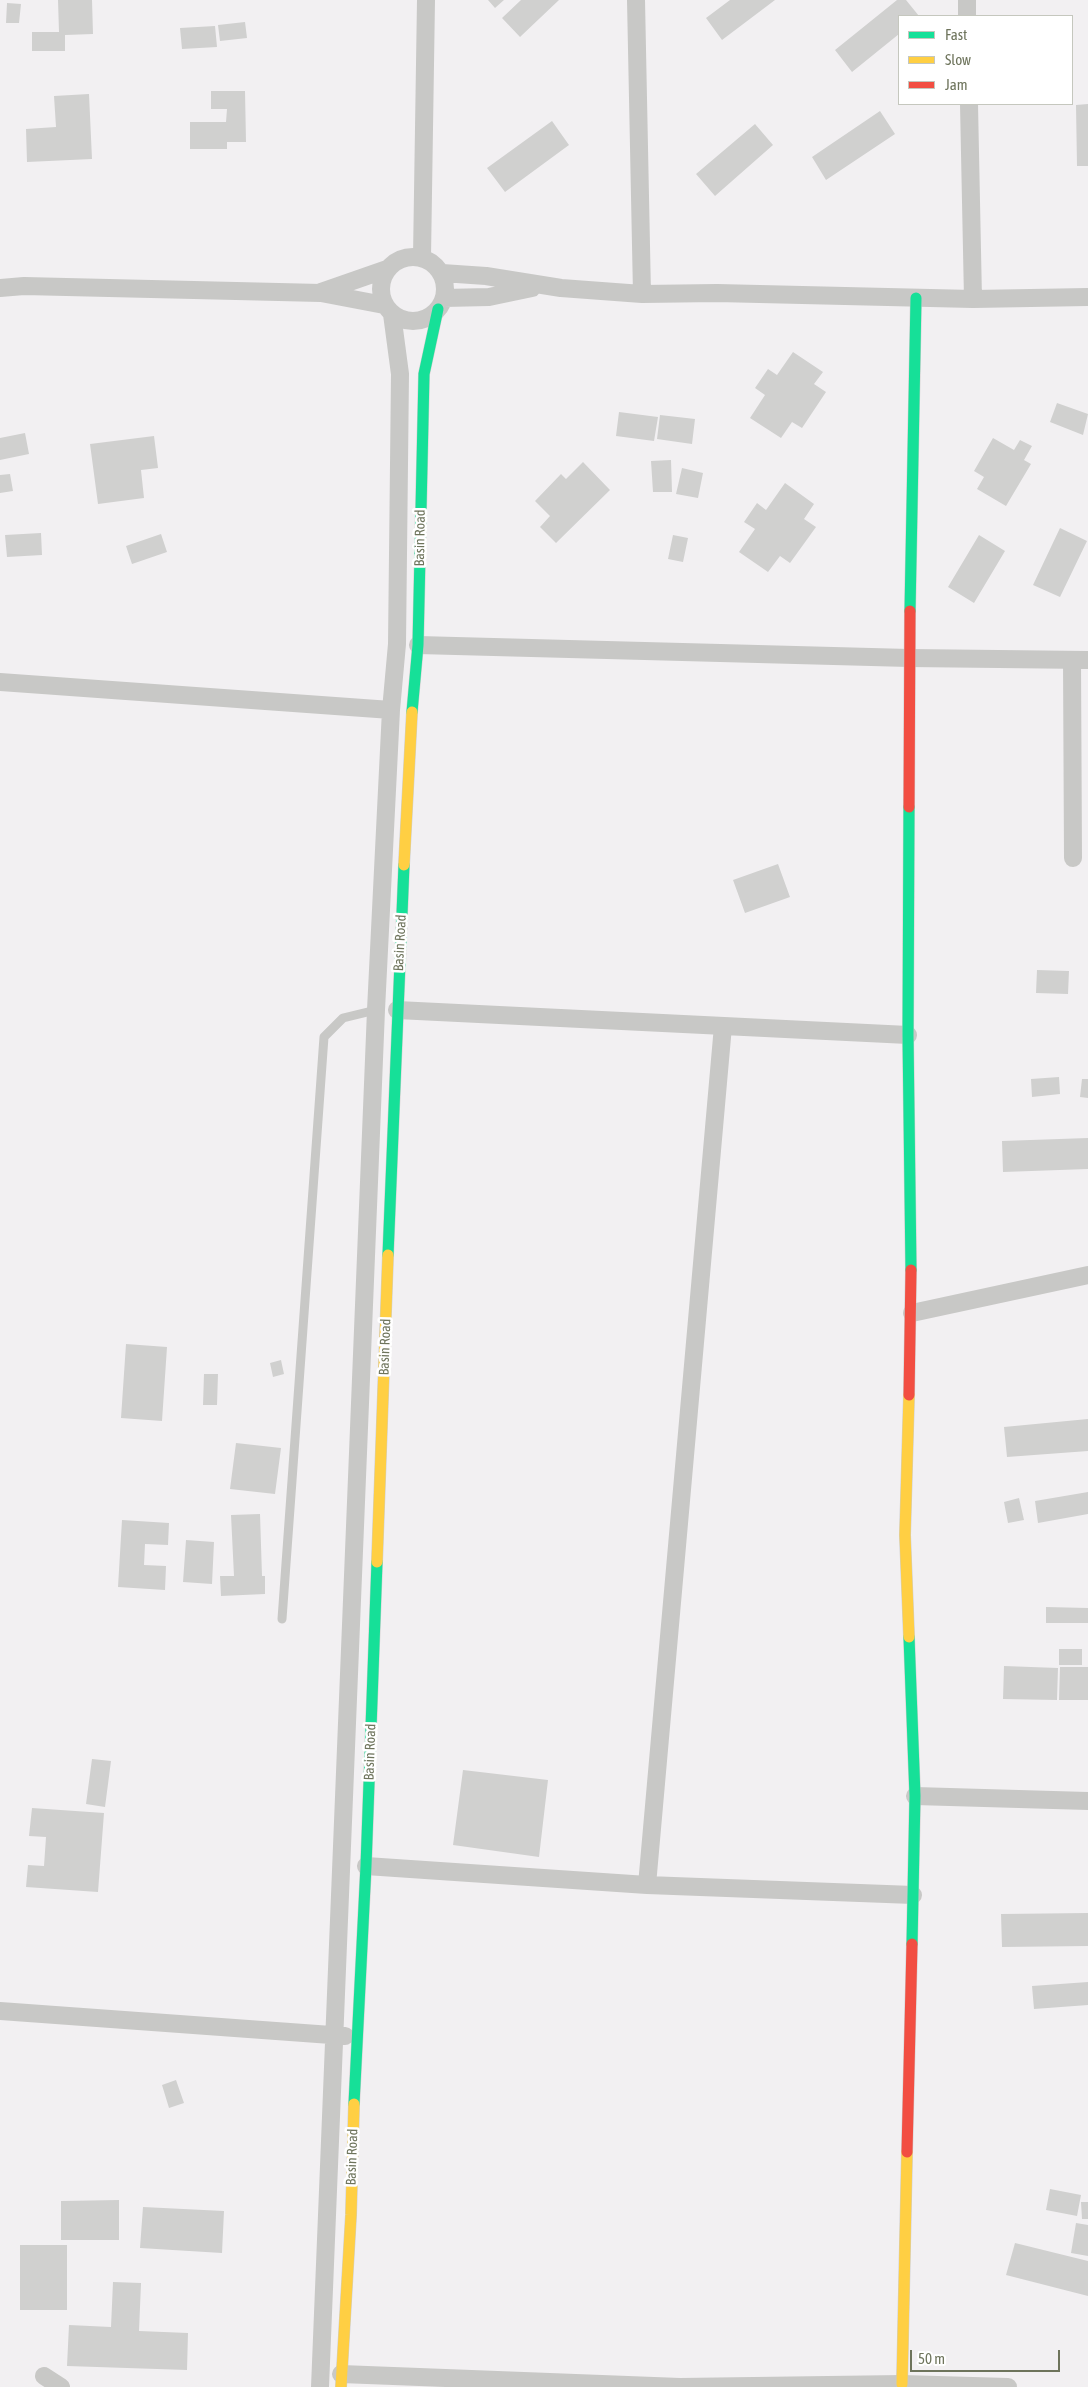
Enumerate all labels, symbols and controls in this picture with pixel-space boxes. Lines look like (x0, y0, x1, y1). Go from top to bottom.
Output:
legend (898, 15, 1073, 105)
text: Fast (945, 26, 967, 43)
text: Slow (945, 51, 971, 68)
text: Jam (945, 76, 968, 93)
street label: Basin Road (411, 509, 429, 567)
street label: Basin Road (390, 914, 410, 972)
street label: Basin Road (376, 1318, 394, 1376)
street label: Basin Road (361, 1723, 379, 1781)
street label: Basin Road (343, 2128, 361, 2186)
scale bar (913, 2340, 1063, 2372)
text: 50 m (918, 2350, 945, 2367)

